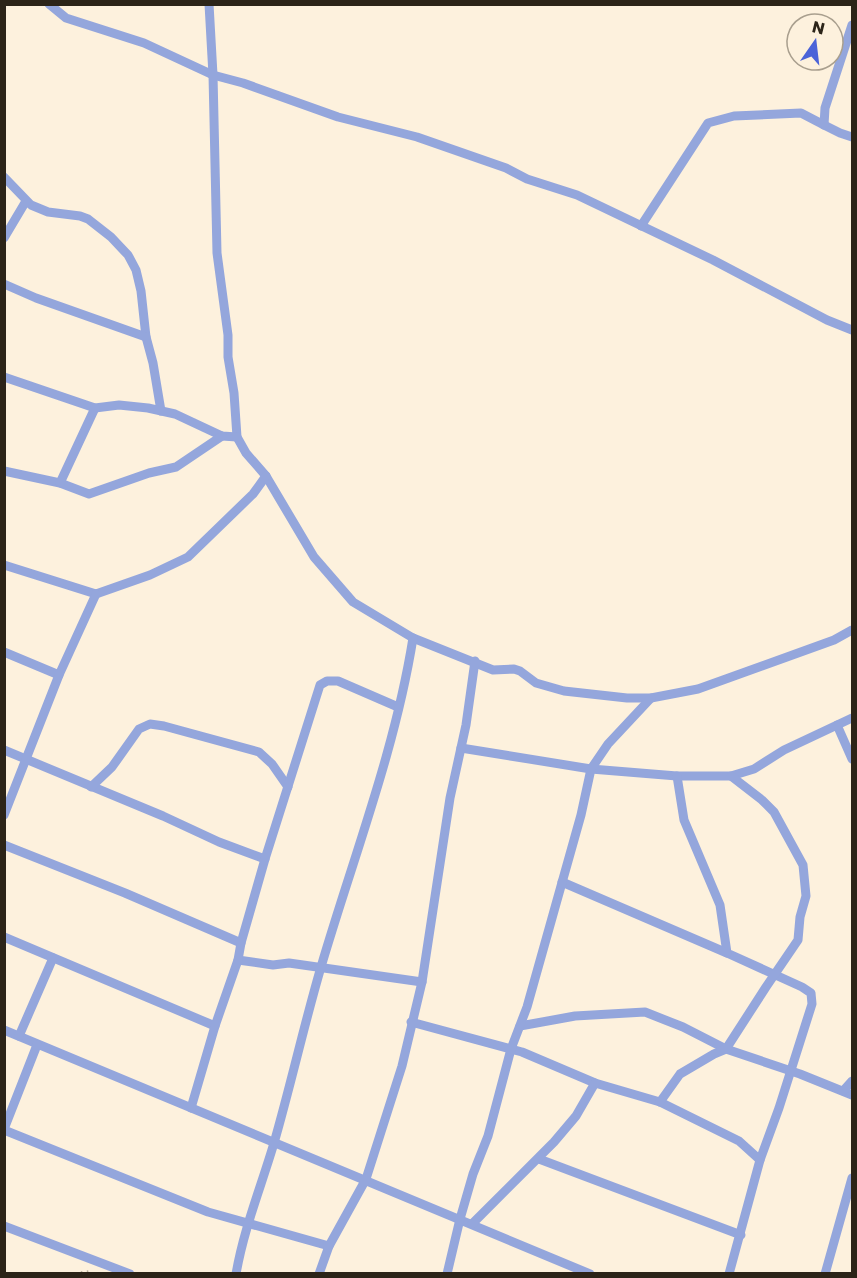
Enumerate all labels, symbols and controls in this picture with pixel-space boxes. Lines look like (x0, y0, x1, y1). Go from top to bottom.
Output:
north arrow (785, 12, 845, 72)
text: N (810, 15, 827, 41)

